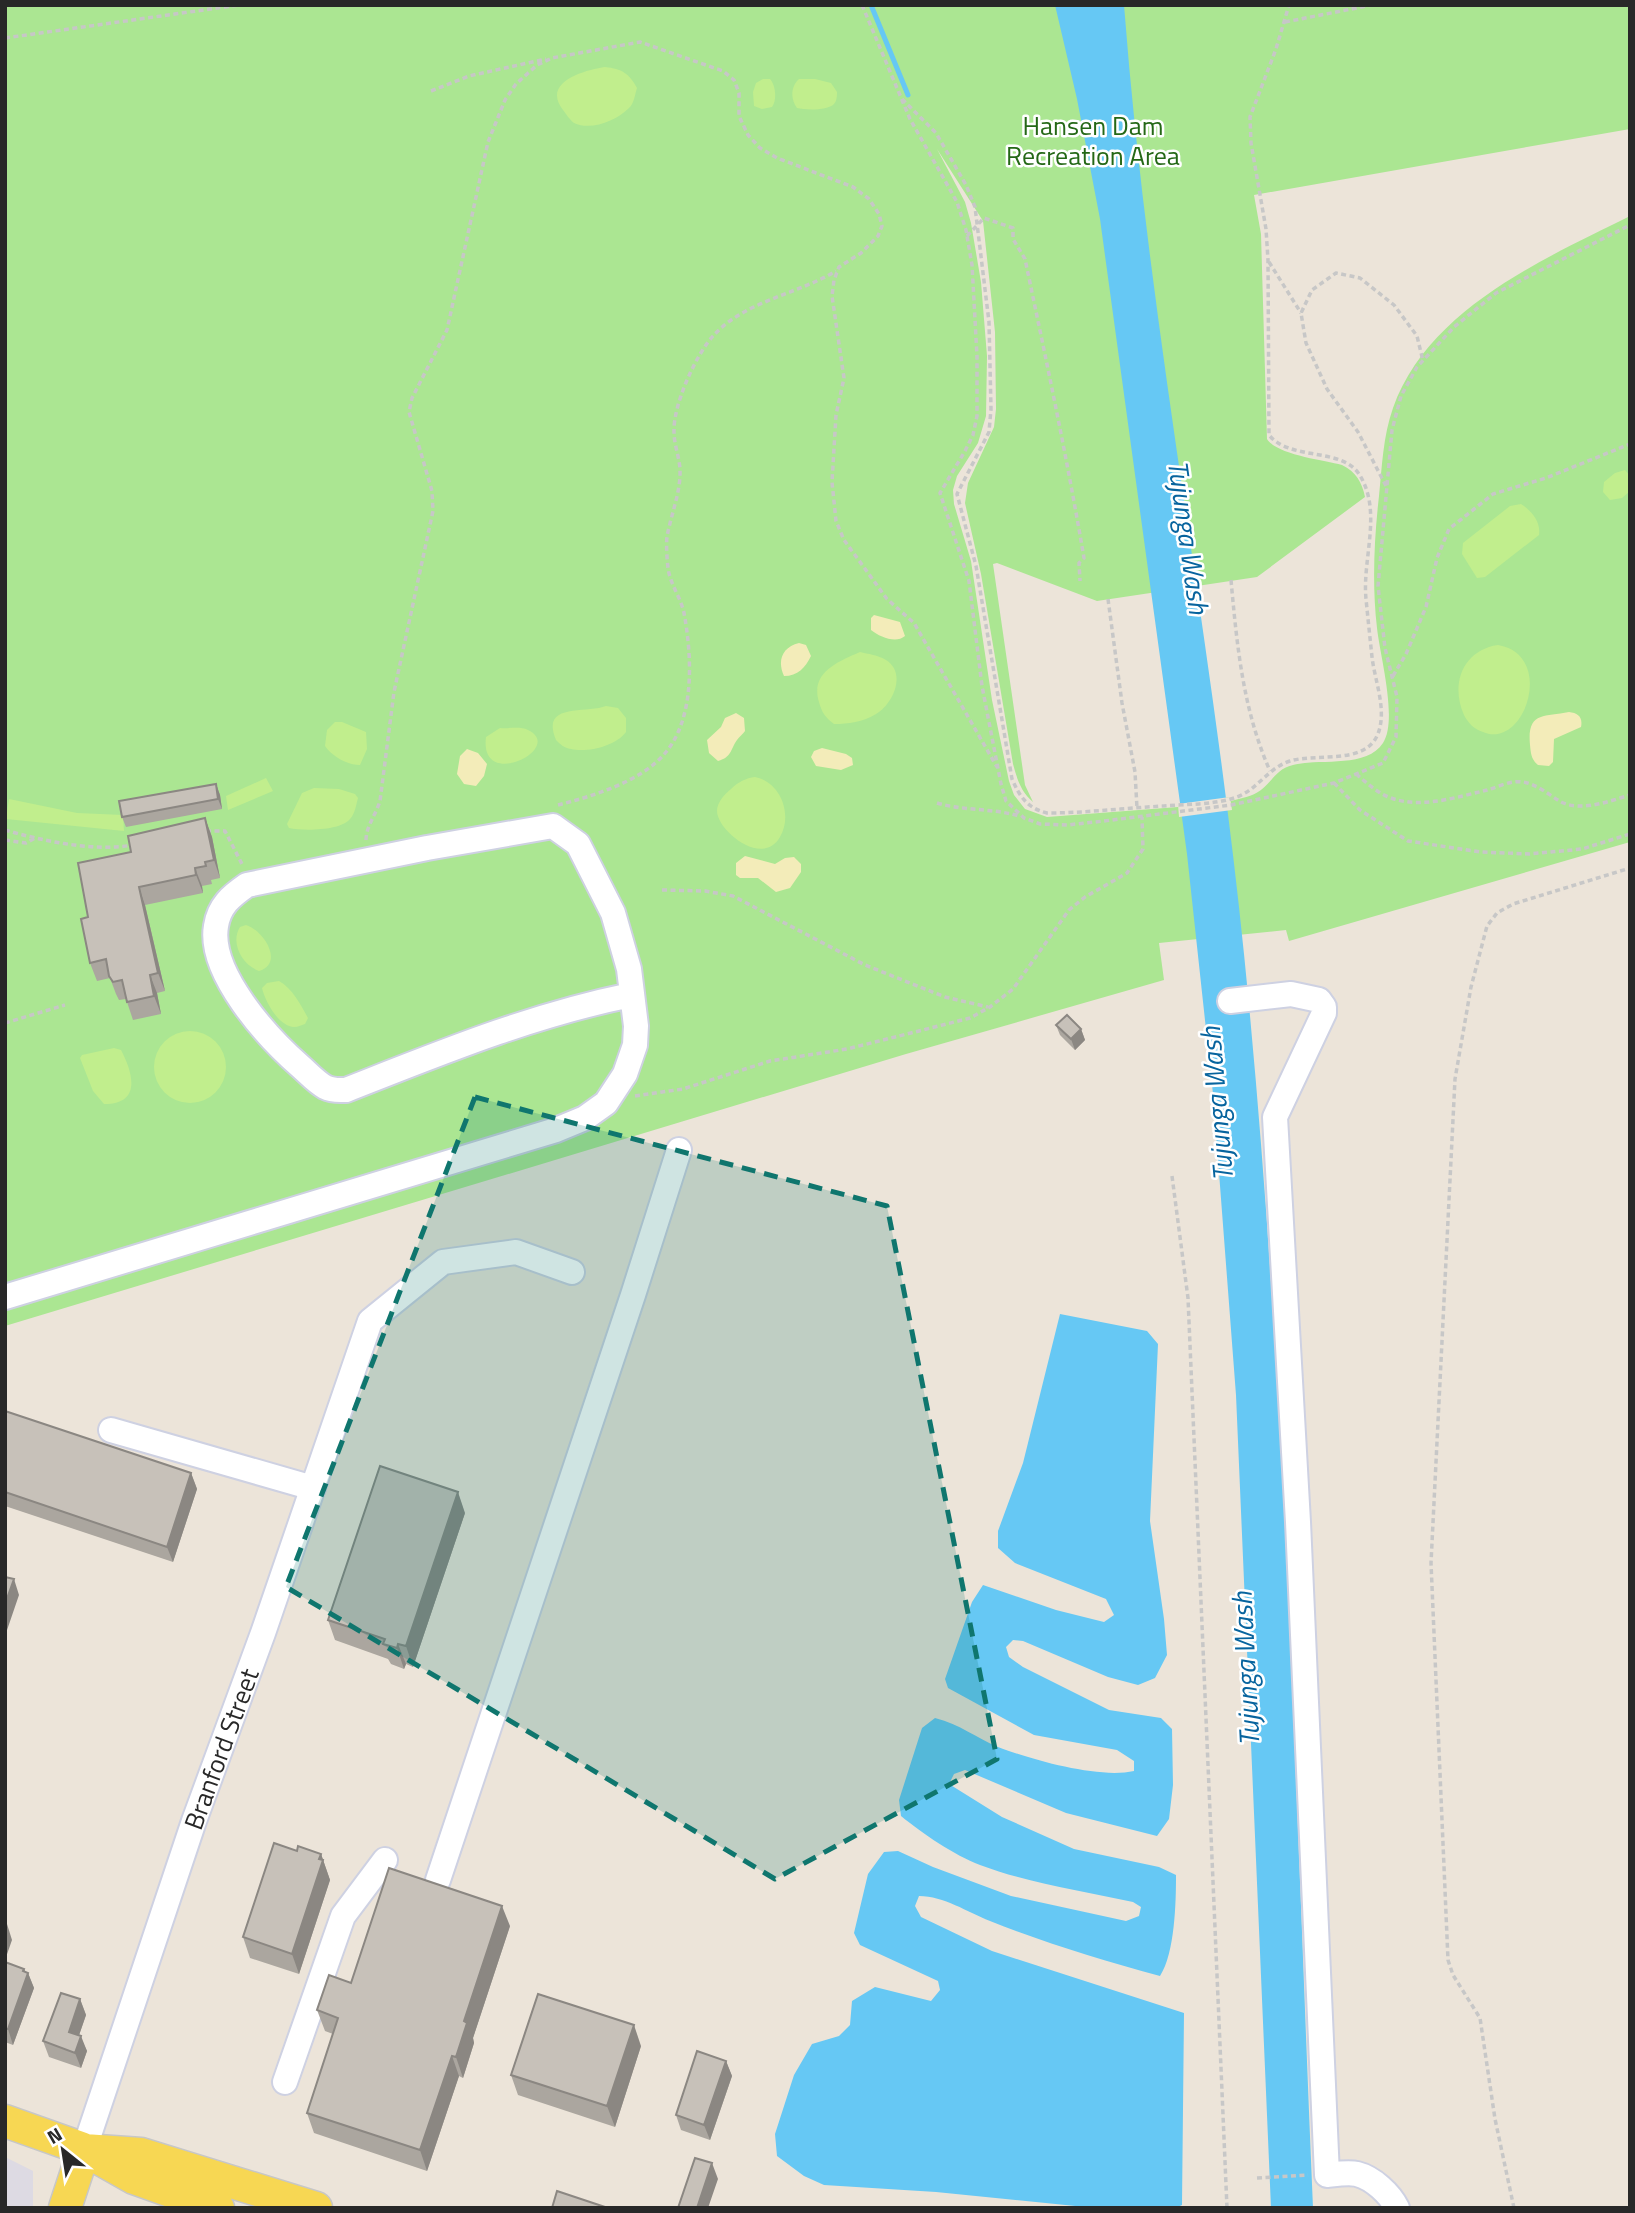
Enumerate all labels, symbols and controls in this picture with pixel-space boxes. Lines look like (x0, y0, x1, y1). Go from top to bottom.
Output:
park label: Hansen Dam Recreation Area (1006, 106, 1180, 175)
water label: Tujunga Wash (1157, 457, 1221, 618)
water label: Tujunga Wash (1188, 1024, 1244, 1183)
water label: Tujunga Wash (1219, 1590, 1271, 1747)
street label: Branford Street (173, 1662, 268, 1835)
north arrow (28, 2115, 98, 2185)
text: N (41, 2119, 67, 2151)

